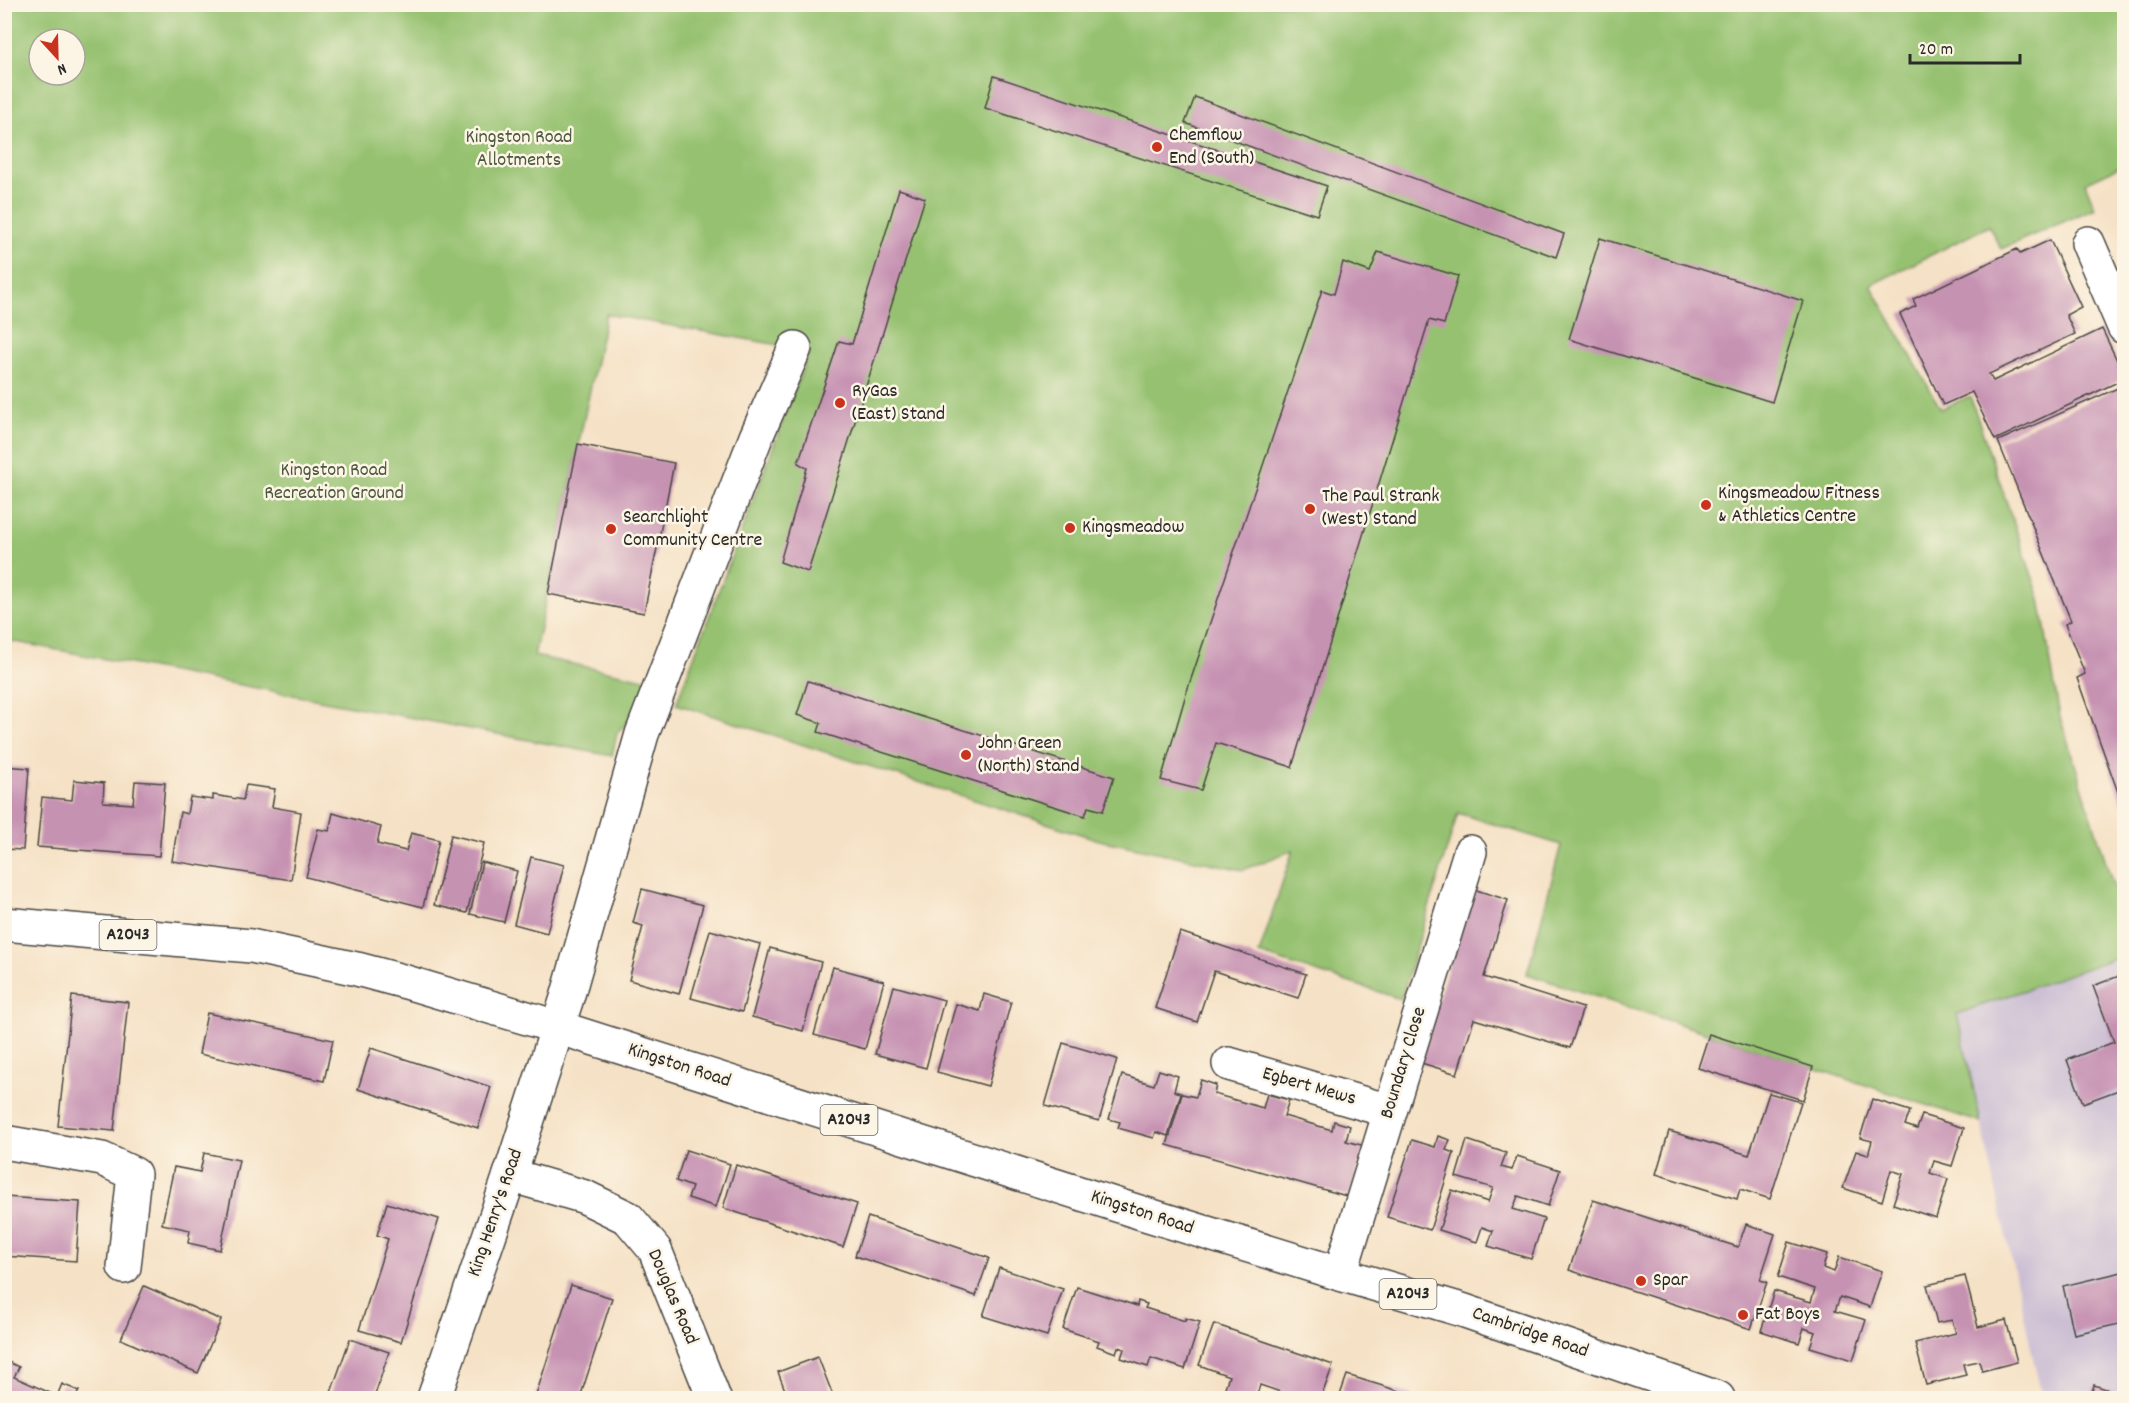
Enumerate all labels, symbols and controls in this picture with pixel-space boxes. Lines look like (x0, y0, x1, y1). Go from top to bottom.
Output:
north arrow (27, 27, 87, 87)
scale bar (1910, 27, 2020, 65)
text: 20 m (1919, 38, 1953, 63)
text: N (54, 56, 70, 81)
place label: Chemflow End (South) (1169, 122, 1254, 173)
park label: Kingston Road Allotments (466, 124, 572, 175)
marker: Chemflow End (South) (1150, 140, 1164, 154)
place label: RyGas (East) Stand (852, 378, 945, 429)
marker: RyGas (East) Stand (833, 396, 847, 410)
park label: Kingston Road Recreation Ground (264, 457, 404, 508)
place label: Kingsmeadow Fitness & Athletics Centre (1718, 480, 1880, 531)
place label: The Paul Strank (West) Stand (1322, 483, 1439, 534)
marker: Kingsmeadow Fitness & Athletics Centre (1699, 498, 1713, 512)
marker: The Paul Strank (West) Stand (1303, 502, 1317, 516)
place label: Searchlight Community Centre (623, 504, 763, 555)
place label: Kingsmeadow (1082, 514, 1185, 542)
marker: Kingsmeadow (1063, 521, 1077, 535)
marker: Searchlight Community Centre (604, 522, 618, 536)
place label: John Green (North) Stand (978, 730, 1080, 781)
marker: John Green (North) Stand (959, 748, 973, 762)
road number: A2043 (100, 920, 156, 950)
street label: Boundary Close (1374, 1003, 1434, 1122)
street label: Kingston Road (624, 1036, 734, 1096)
street label: Egbert Mews (1259, 1060, 1359, 1114)
road number: A2043 (820, 1105, 878, 1135)
street label: King Henry's Road (461, 1145, 531, 1281)
street label: Kingston Road (1087, 1183, 1197, 1243)
street label: Douglas Road (639, 1245, 705, 1349)
place label: Spar (1653, 1267, 1688, 1295)
marker: Spar (1634, 1274, 1648, 1288)
road number: A2043 (1380, 1279, 1436, 1309)
street label: Cambridge Road (1468, 1300, 1592, 1366)
place label: Fat Boys (1755, 1301, 1820, 1329)
marker: Fat Boys (1736, 1308, 1750, 1322)

